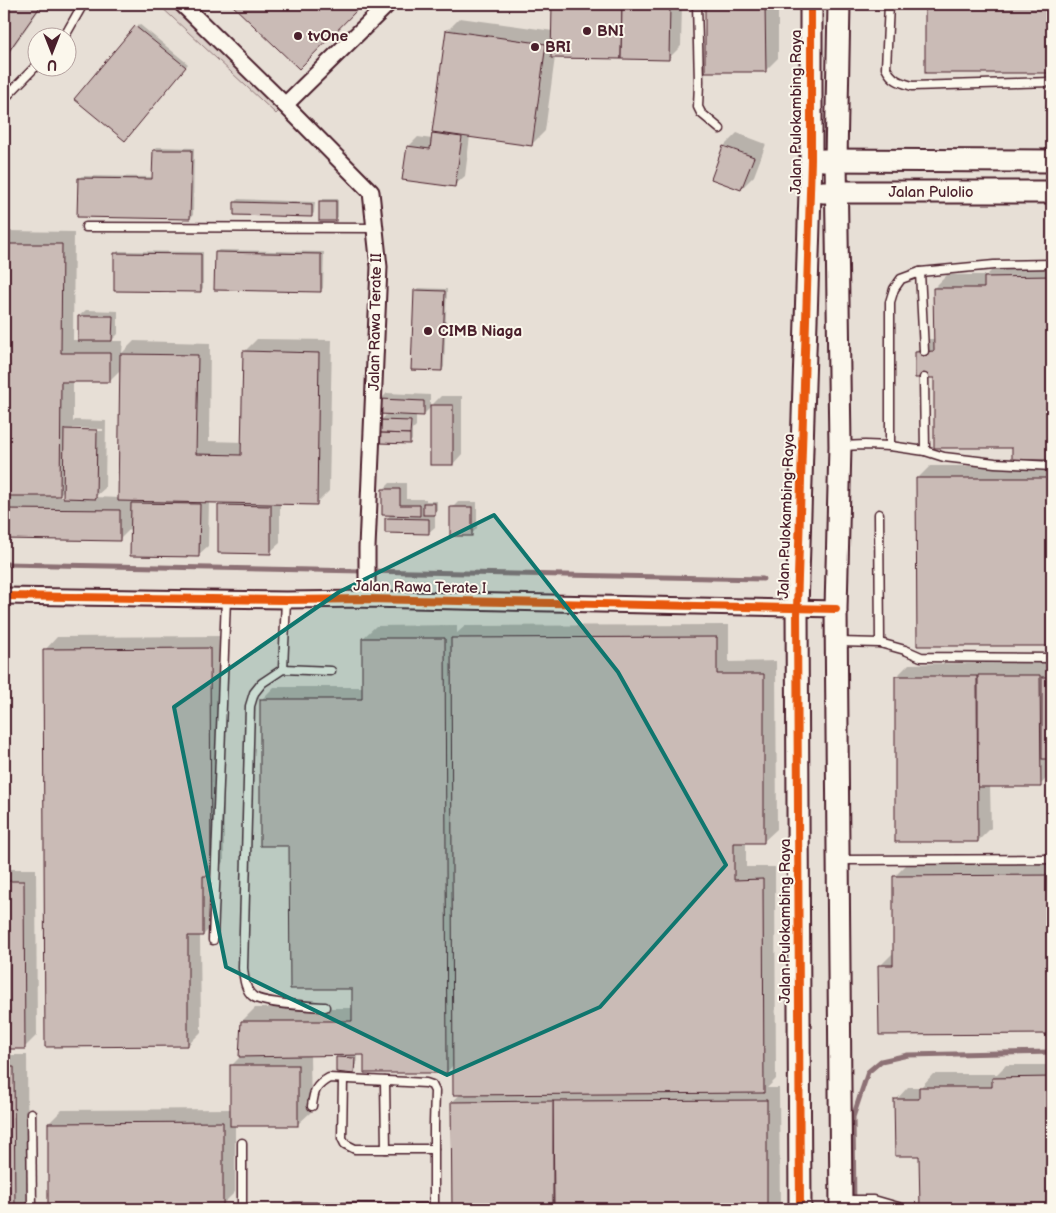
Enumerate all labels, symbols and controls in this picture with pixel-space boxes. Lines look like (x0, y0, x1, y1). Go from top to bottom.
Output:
place label: BNI (597, 22, 624, 41)
marker: BNI (581, 25, 593, 37)
place label: tvOne (307, 27, 348, 46)
north arrow (28, 28, 78, 78)
street label: Jalan Pulokambing Raya (787, 29, 806, 195)
marker: tvOne (292, 30, 304, 42)
place label: BRI (545, 38, 571, 57)
marker: BRI (529, 41, 541, 53)
text: U (47, 56, 57, 73)
street label: Jalan Pulolio (888, 183, 974, 202)
street label: Jalan Rawa Terate II (365, 253, 386, 391)
place label: CIMB Niaga (438, 322, 522, 341)
marker: CIMB Niaga (422, 325, 434, 337)
street label: Jalan Pulokambing Raya (774, 433, 799, 599)
street label: Jalan Rawa Terate I (353, 577, 487, 598)
street label: Jalan Pulokambing Raya (776, 838, 795, 1004)

